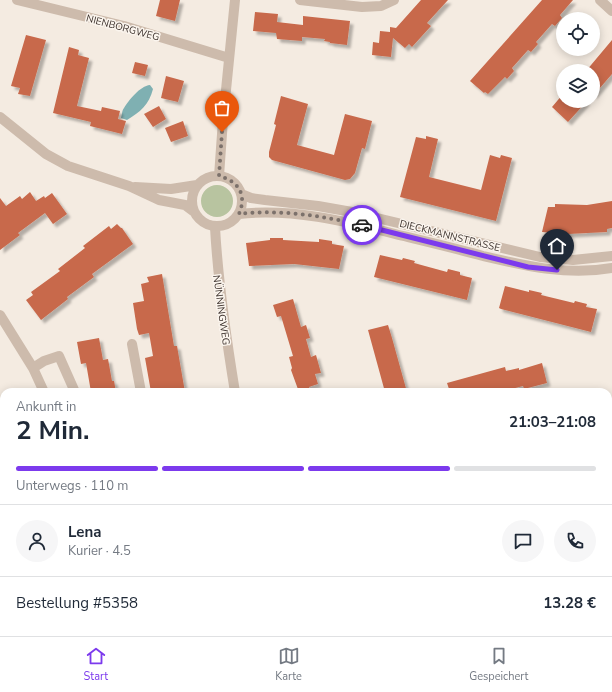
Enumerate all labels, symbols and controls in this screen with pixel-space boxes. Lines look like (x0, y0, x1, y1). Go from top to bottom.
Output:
street label: NIENBORGWEG (84, 11, 161, 44)
map controls (556, 12, 600, 108)
button: locate (556, 12, 600, 56)
button: layers (556, 64, 600, 108)
pin (205, 91, 239, 132)
icon: bag (211, 97, 233, 119)
courier (342, 205, 382, 245)
icon: car (351, 214, 373, 236)
street label: DIECKMANNSTRASSE (398, 217, 502, 255)
pin (540, 229, 574, 270)
icon: home (546, 235, 568, 257)
street label: NÜNNINGWEG (209, 274, 233, 346)
text: Ankunft in (16, 398, 76, 416)
text: 21:03–21:08 (509, 412, 596, 432)
text: 2 Min. (16, 413, 89, 448)
text: Unterwegs · 110 m (16, 477, 128, 495)
button: person (16, 520, 58, 562)
button: chat (502, 520, 544, 562)
button: phone (554, 520, 596, 562)
text: Lena (68, 522, 101, 542)
text: Kurier · 4.5 (68, 542, 131, 560)
text: Bestellung #5358 (16, 593, 138, 613)
text: 13.28 € (543, 593, 596, 613)
tab: Start (84, 645, 108, 684)
tab: Karte (275, 645, 302, 684)
tab: Gespeichert (469, 645, 528, 684)

